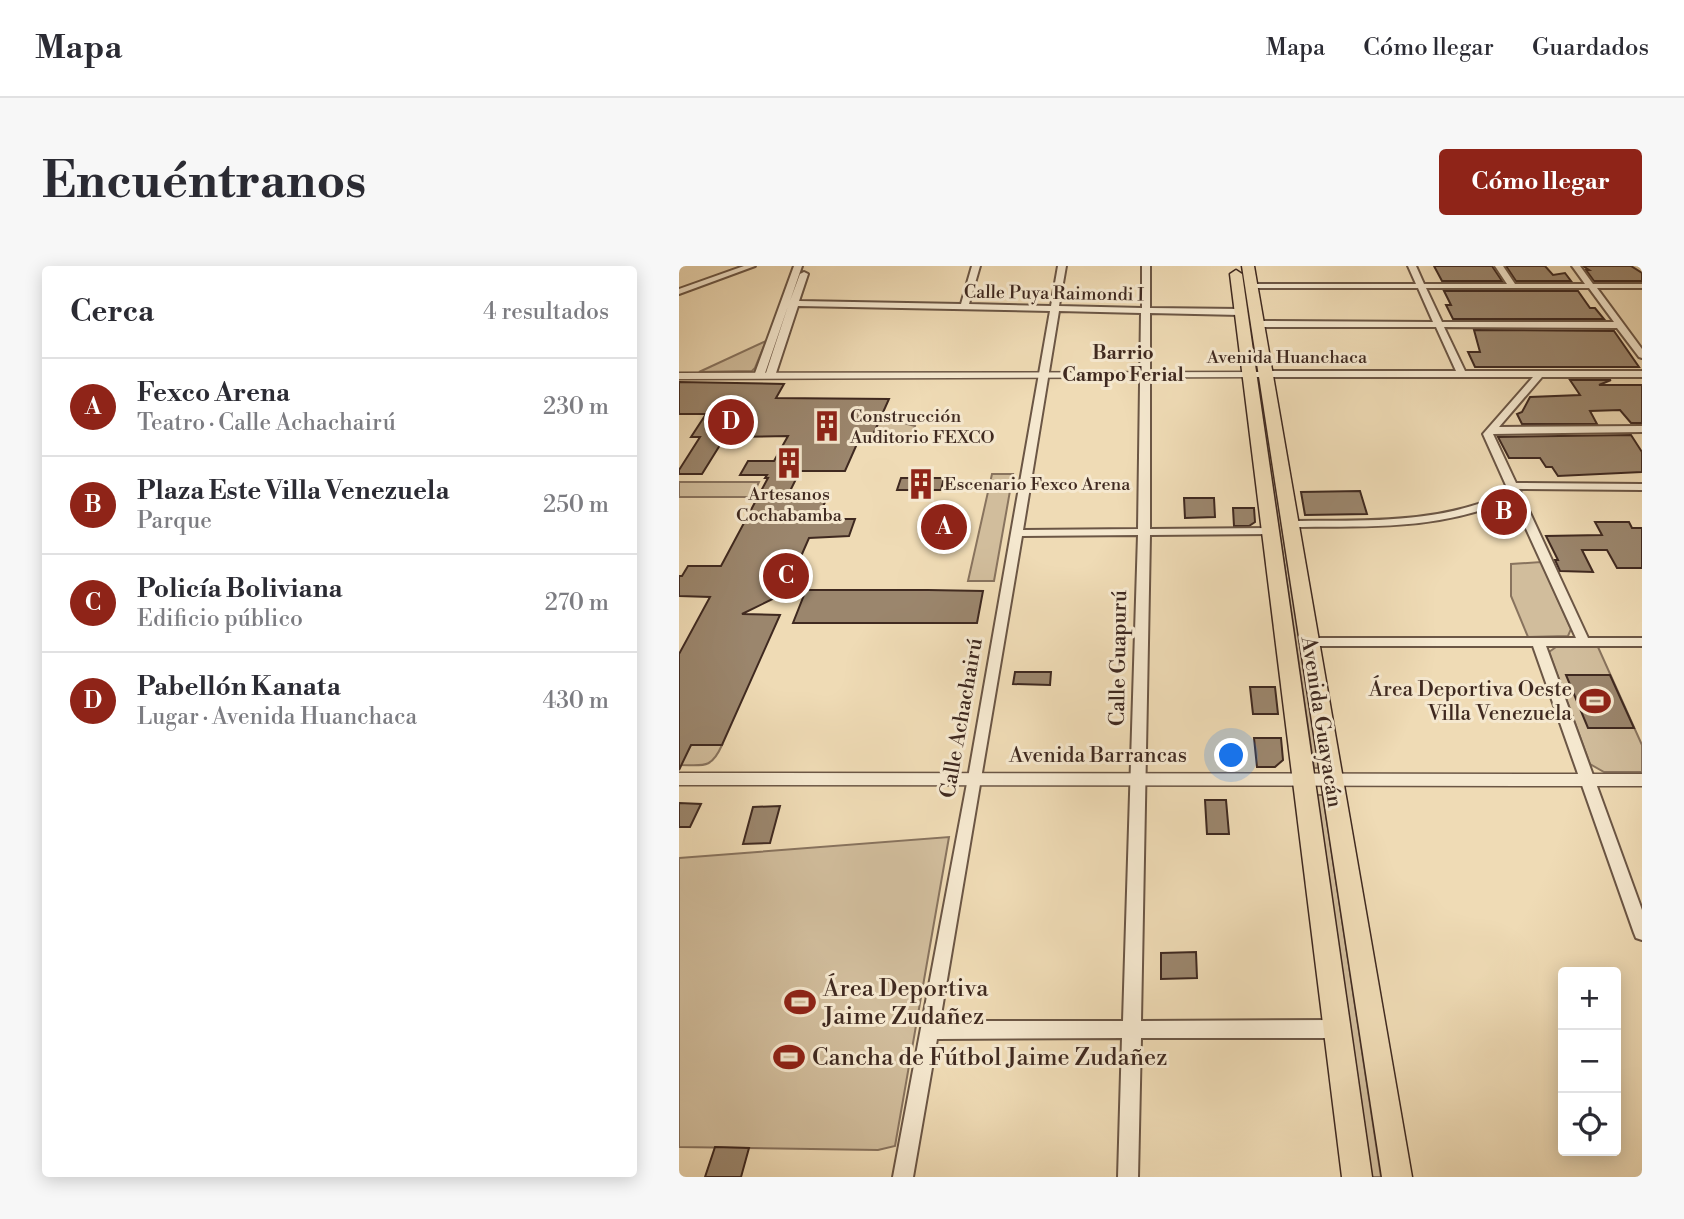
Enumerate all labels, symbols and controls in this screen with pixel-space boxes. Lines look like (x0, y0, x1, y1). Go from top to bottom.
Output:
text: Mapa (35, 28, 122, 69)
text: Mapa (1266, 33, 1325, 63)
text: Cómo llegar (1363, 33, 1494, 63)
text: Guardados (1532, 33, 1649, 63)
button: Cómo llegar (1439, 149, 1642, 215)
text: Encuéntranos (42, 152, 366, 213)
street label: Calle Puya Raimondi I (964, 280, 1145, 307)
text: Cerca (70, 293, 154, 331)
text: 4 resultados (483, 298, 609, 326)
district label: Barrio Campo Ferial (1062, 341, 1184, 387)
street label: Avenida Huanchaca (1206, 346, 1368, 369)
text: Fexco Arena (137, 377, 290, 409)
text: A (85, 393, 101, 421)
text: 230 m (543, 393, 609, 421)
pin: D (708, 396, 754, 448)
place label: Construcción Auditorio FEXCO (849, 405, 995, 449)
text: Teatro · Calle Achachairú (137, 409, 396, 437)
building icon: Construcción Auditorio FEXCO (810, 409, 844, 443)
building icon: Artesanos Cochabamba (772, 446, 806, 480)
building icon: Escenario Fexco Arena (904, 467, 938, 501)
place label: Escenario Fexco Arena (944, 473, 1131, 496)
text: Plaza Este Villa Venezuela (137, 475, 450, 507)
place label: Artesanos Cochabamba (736, 483, 843, 527)
pin: B (1481, 486, 1527, 538)
text: B (84, 491, 102, 519)
text: 250 m (543, 491, 609, 519)
pin: A (921, 501, 967, 553)
text: Parque (137, 507, 212, 535)
pin: C (763, 550, 809, 602)
text: Policía Boliviana (137, 573, 343, 605)
text: C (85, 589, 101, 617)
text: 270 m (545, 589, 609, 617)
street label: Calle Guapurú (1105, 590, 1133, 726)
text: Edificio público (137, 605, 303, 633)
street label: Avenida Guayacán (1294, 634, 1347, 810)
street label: Calle Achachairú (935, 636, 989, 800)
text: Pabellón Kanata (137, 671, 341, 703)
place label: Área Deportiva Oeste Villa Venezuela (1368, 675, 1572, 727)
sports icon: Área Deportiva Oeste Villa Venezuela (1578, 684, 1612, 718)
text: D (84, 687, 102, 715)
text: 430 m (542, 687, 609, 715)
text: Lugar · Avenida Huanchaca (137, 703, 417, 731)
your location (1214, 738, 1248, 772)
street label: Avenida Barrancas (1008, 743, 1187, 769)
map controls (1558, 967, 1621, 1156)
button: + (1558, 967, 1621, 1030)
place label: Área Deportiva Jaime Zudañez (822, 973, 989, 1032)
sports icon: Área Deportiva Jaime Zudañez (783, 985, 817, 1019)
button: − (1558, 1030, 1621, 1093)
sports icon: Cancha de Fútbol Jaime Zudañez (772, 1040, 806, 1074)
place label: Cancha de Fútbol Jaime Zudañez (812, 1043, 1168, 1073)
button: locate (1558, 1093, 1621, 1156)

